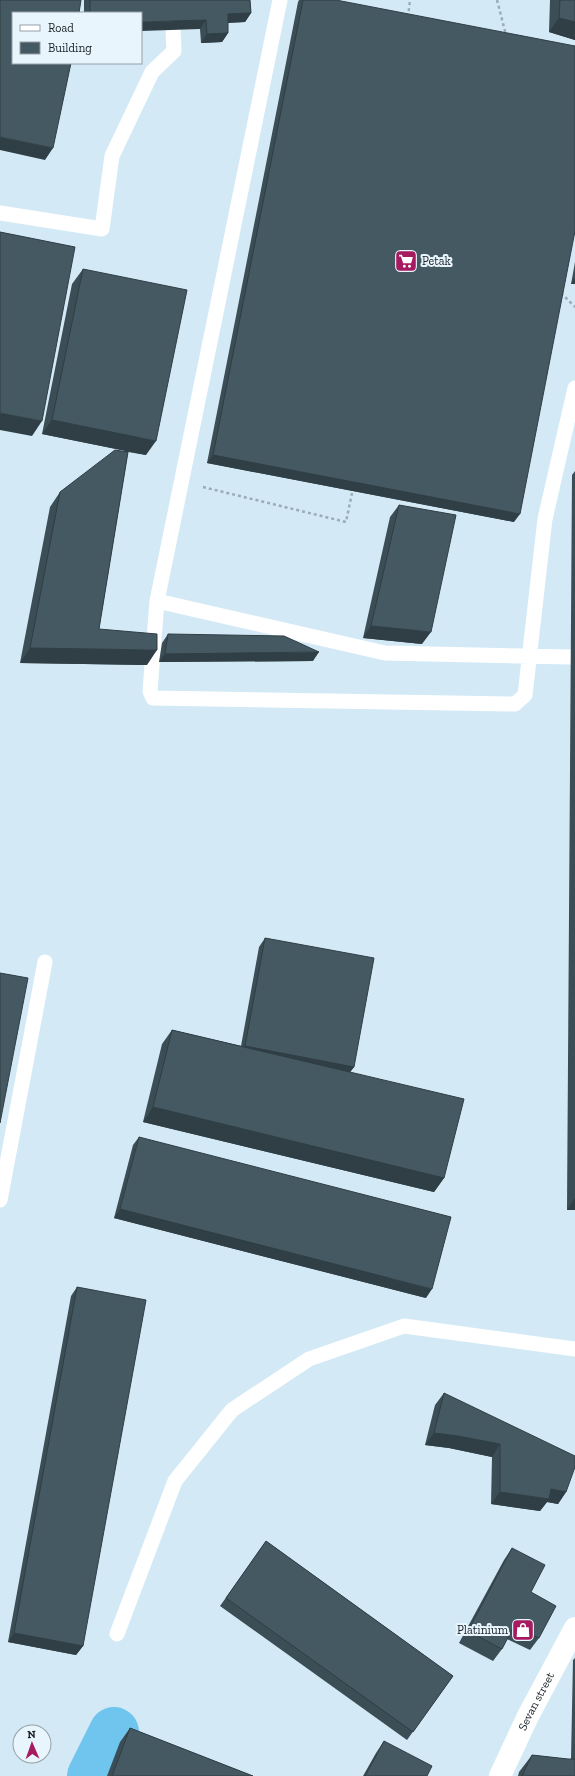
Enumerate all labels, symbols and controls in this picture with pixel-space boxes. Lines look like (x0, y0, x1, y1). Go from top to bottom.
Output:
legend (12, 12, 142, 64)
text: Road (48, 21, 74, 35)
text: Building (48, 41, 92, 55)
supermarket icon: Petak (393, 248, 419, 274)
place label: Petak (422, 254, 452, 268)
shop icon: Platinium (510, 1617, 536, 1643)
place label: Platinium (457, 1623, 509, 1637)
street label: Sevan street (515, 1669, 557, 1733)
north arrow (12, 1724, 52, 1764)
text: N (27, 1728, 37, 1741)

